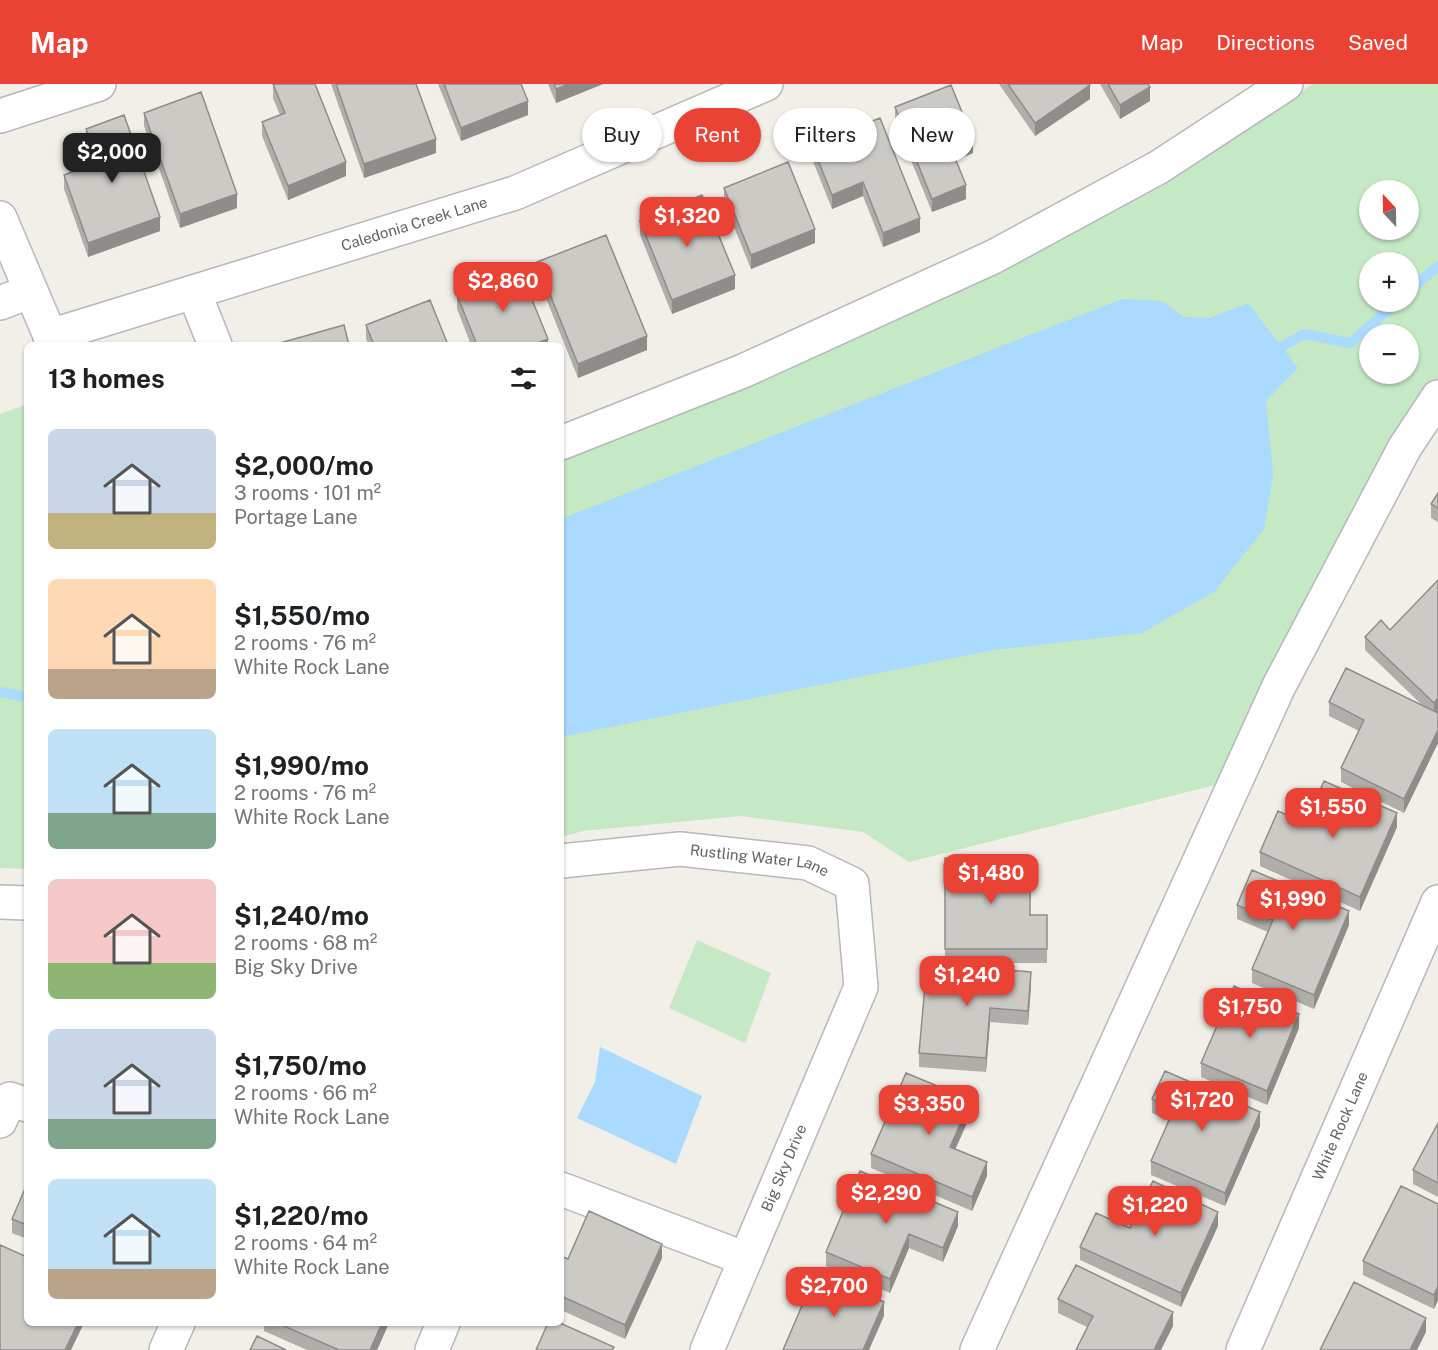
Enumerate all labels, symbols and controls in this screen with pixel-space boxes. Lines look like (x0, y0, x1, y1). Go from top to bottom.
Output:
text: Map (30, 26, 89, 59)
text: Map (1141, 30, 1183, 55)
text: Directions (1216, 30, 1315, 55)
text: Saved (1348, 30, 1408, 55)
chip: Buy (582, 108, 662, 162)
chip: Rent (674, 108, 761, 162)
chip: Filters (773, 108, 877, 162)
chip: New (889, 108, 975, 162)
pin: $2,000 (63, 133, 161, 184)
text: $2,000 (77, 140, 147, 164)
north arrow (1359, 180, 1419, 240)
map controls (1359, 180, 1419, 384)
street label: Caledonia Creek Lane (339, 193, 489, 254)
pin: $1,320 (638, 197, 736, 248)
text: $1,320 (654, 204, 720, 228)
button: + (1359, 252, 1419, 312)
pin: $2,860 (454, 262, 552, 313)
text: $2,860 (467, 269, 539, 293)
button: − (1359, 324, 1419, 384)
icon: filters (507, 362, 540, 395)
text: 13 homes (48, 363, 165, 394)
text: $2,000/mo (234, 450, 374, 481)
icon: home (96, 453, 168, 525)
text: 3 rooms · 101 m² (234, 481, 381, 505)
text: Portage Lane (234, 505, 358, 529)
text: $1,550/mo (234, 600, 370, 631)
icon: home (96, 603, 168, 675)
text: 2 rooms · 76 m² (234, 631, 376, 655)
text: White Rock Lane (234, 655, 390, 679)
text: $1,990/mo (234, 750, 369, 781)
icon: home (96, 753, 168, 825)
text: 2 rooms · 76 m² (234, 781, 376, 805)
pin: $1,550 (1284, 788, 1382, 839)
text: $1,550 (1299, 795, 1367, 819)
text: White Rock Lane (234, 805, 390, 829)
street label: Rustling Water Lane (689, 841, 832, 880)
pin: $1,480 (942, 854, 1040, 905)
text: $1,480 (957, 861, 1025, 885)
pin: $1,990 (1244, 880, 1342, 931)
text: $1,990 (1260, 887, 1326, 911)
text: $1,240/mo (234, 900, 369, 931)
icon: home (96, 903, 168, 975)
text: 2 rooms · 68 m² (234, 931, 377, 955)
text: Big Sky Drive (234, 955, 358, 979)
pin: $1,240 (918, 956, 1016, 1007)
text: $1,240 (934, 963, 1000, 987)
pin: $1,750 (1201, 988, 1299, 1039)
text: $1,750 (1218, 995, 1282, 1019)
text: $1,750/mo (234, 1050, 367, 1081)
icon: home (96, 1053, 168, 1125)
street label: White Rock Lane (1309, 1069, 1371, 1183)
text: 2 rooms · 66 m² (234, 1081, 377, 1105)
pin: $1,720 (1153, 1081, 1251, 1132)
pin: $3,350 (880, 1085, 978, 1136)
text: $1,720 (1170, 1088, 1234, 1112)
text: $3,350 (893, 1092, 965, 1116)
text: White Rock Lane (234, 1105, 390, 1129)
street label: Big Sky Drive (758, 1122, 810, 1214)
pin: $2,290 (837, 1174, 935, 1225)
text: $2,290 (851, 1181, 921, 1205)
pin: $1,220 (1106, 1186, 1204, 1237)
text: $1,220 (1122, 1193, 1188, 1217)
text: $1,220/mo (234, 1200, 368, 1231)
icon: home (96, 1203, 168, 1275)
text: 2 rooms · 64 m² (234, 1231, 377, 1255)
text: White Rock Lane (234, 1255, 390, 1279)
pin: $2,700 (785, 1267, 883, 1318)
text: $2,700 (800, 1274, 868, 1298)

